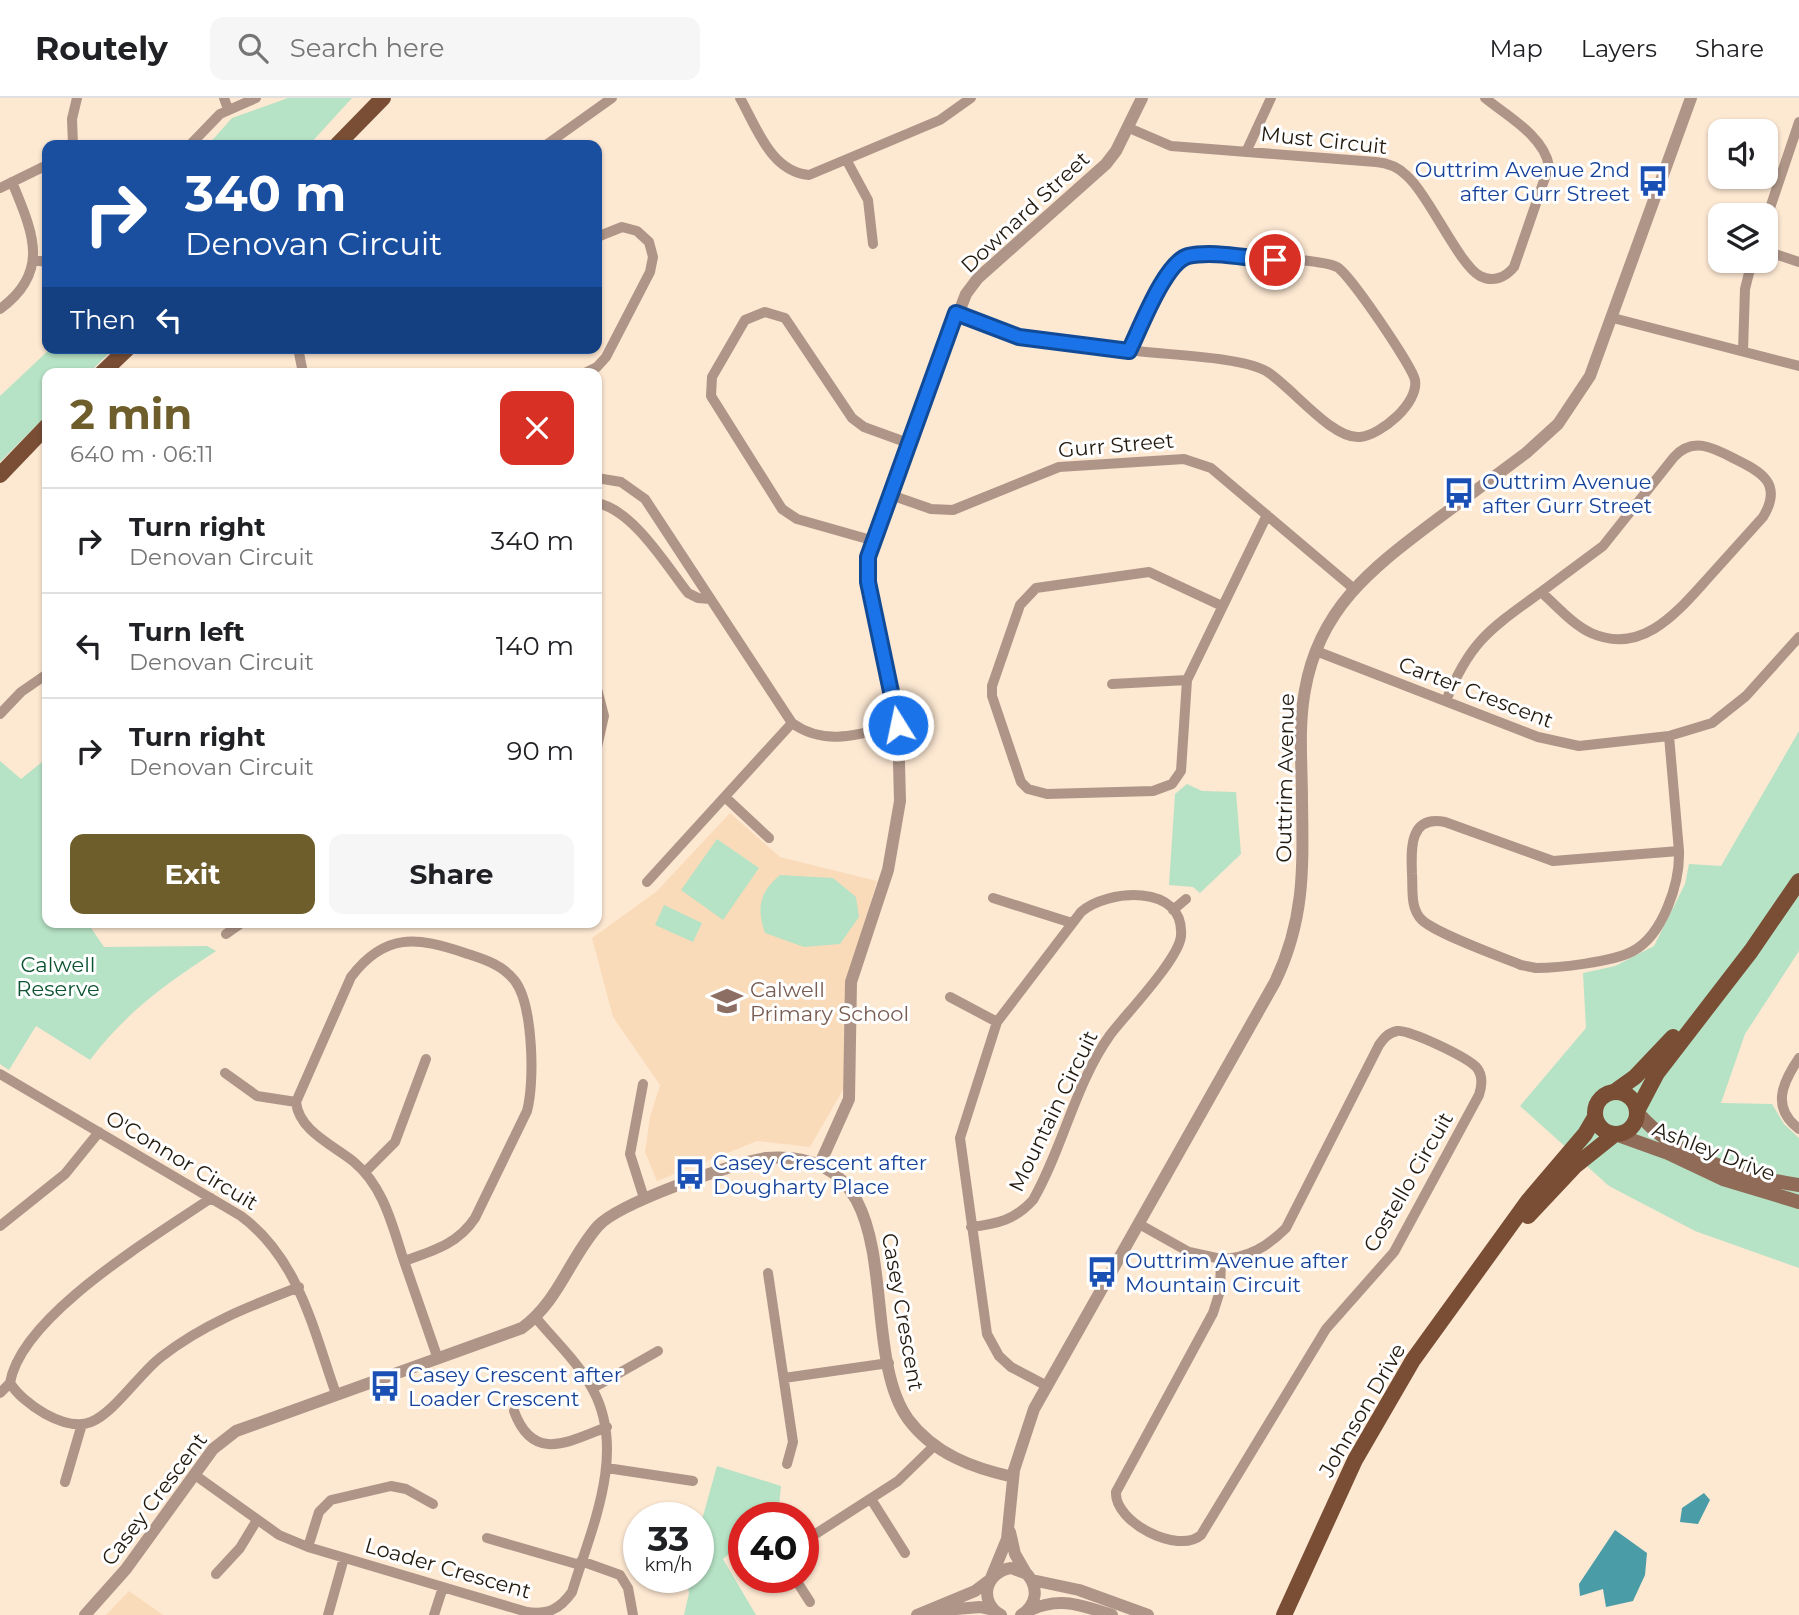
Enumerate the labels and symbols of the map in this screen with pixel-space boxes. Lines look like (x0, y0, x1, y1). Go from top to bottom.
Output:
street label: Must Circuit (1260, 121, 1388, 159)
street label: Downard Street (956, 146, 1094, 278)
place label: Outtrim Avenue 2nd after Gurr Street (1415, 157, 1630, 206)
bus stop icon: Outtrim Avenue 2nd after Gurr Street (1636, 164, 1670, 198)
pin (1245, 230, 1305, 290)
street label: Gurr Street (1057, 427, 1175, 463)
place label: Outtrim Avenue after Gurr Street (1482, 469, 1652, 518)
bus stop icon: Outtrim Avenue after Gurr Street (1442, 476, 1476, 510)
street label: Carter Crescent (1395, 651, 1557, 733)
position arrow (861, 688, 935, 762)
street label: Outtrim Avenue (1271, 693, 1299, 863)
park label: Calwell Reserve (16, 952, 100, 1001)
place label: Calwell Primary School (750, 977, 909, 1026)
school or university icon: Calwell Primary School (710, 984, 744, 1018)
street label: Mountain Circuit (1003, 1026, 1103, 1196)
street label: O'Connor Circuit (101, 1105, 263, 1215)
street label: Costello Circuit (1358, 1108, 1458, 1256)
street label: Ashley Drive (1649, 1116, 1779, 1186)
place label: Casey Crescent after Dougharty Place (713, 1150, 927, 1199)
bus stop icon: Casey Crescent after Dougharty Place (673, 1157, 707, 1191)
street label: Casey Crescent (877, 1231, 929, 1393)
place label: Outtrim Avenue after Mountain Circuit (1125, 1248, 1349, 1297)
bus stop icon: Outtrim Avenue after Mountain Circuit (1085, 1255, 1119, 1289)
street label: Johnson Drive (1313, 1339, 1410, 1482)
place label: Casey Crescent after Loader Crescent (408, 1362, 622, 1411)
bus stop icon: Casey Crescent after Loader Crescent (368, 1369, 402, 1403)
street label: Casey Crescent (96, 1428, 212, 1570)
speed limit sign: 40 (728, 1502, 819, 1593)
street label: Loader Crescent (362, 1532, 534, 1604)

